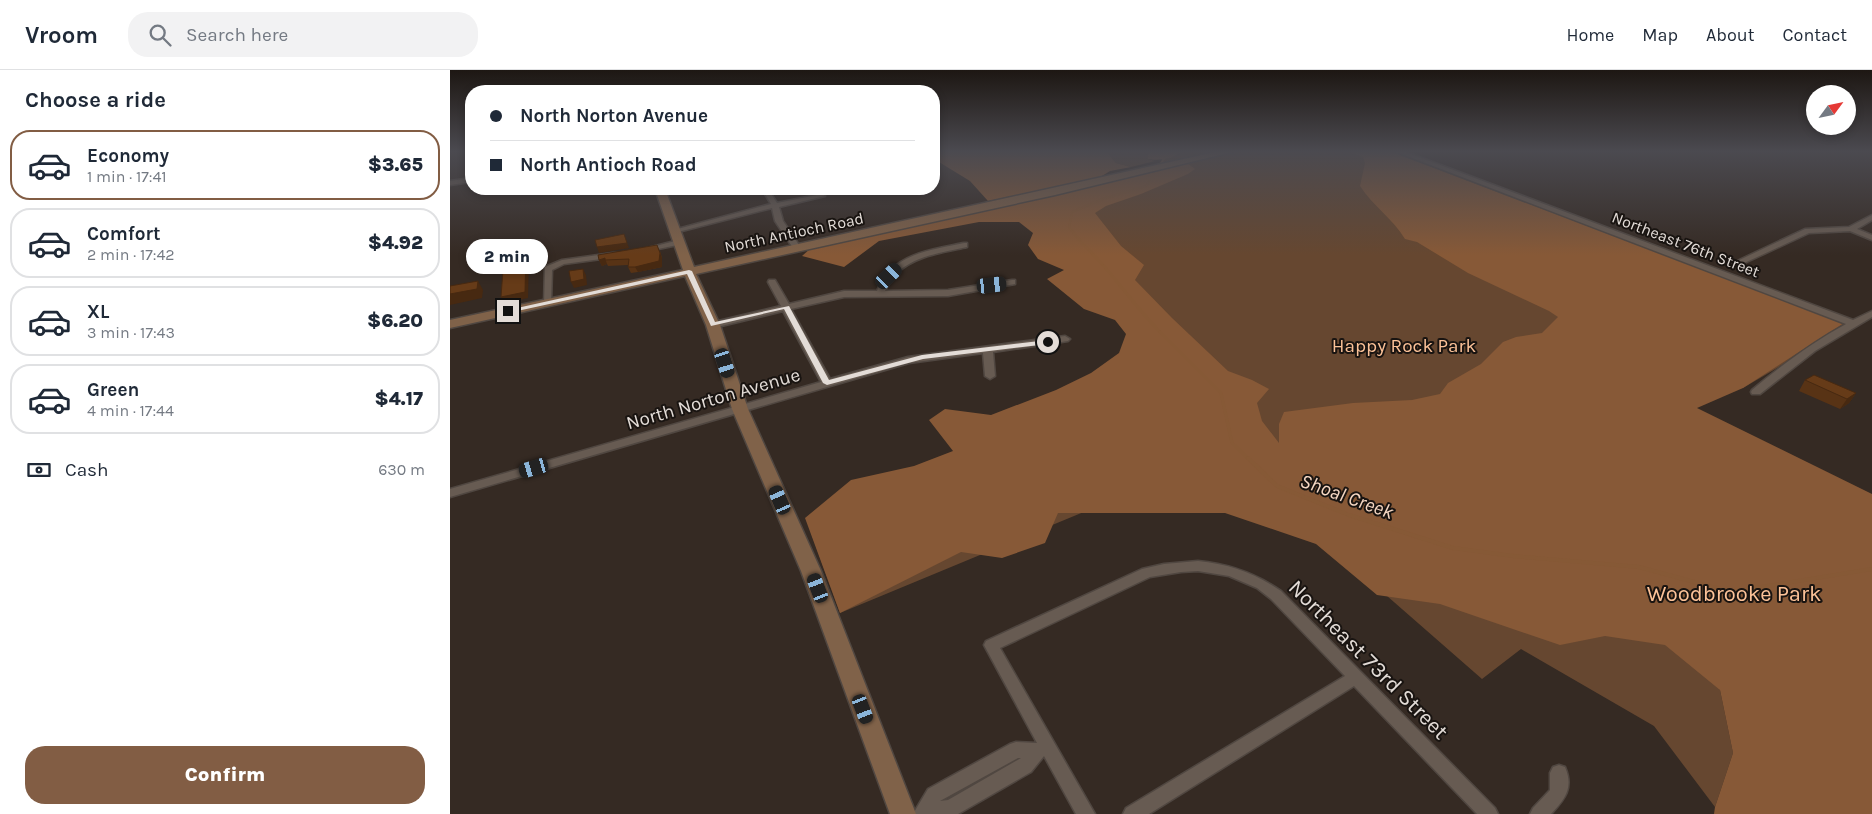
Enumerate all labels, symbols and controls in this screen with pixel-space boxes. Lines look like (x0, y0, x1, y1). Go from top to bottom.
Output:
search box (128, 12, 478, 57)
text: Vroom (25, 21, 98, 49)
icon: search (146, 21, 174, 49)
text: Search here (186, 24, 288, 46)
text: Home (1566, 24, 1614, 46)
text: Map (1642, 24, 1678, 46)
text: About (1706, 24, 1755, 46)
text: Contact (1783, 24, 1847, 46)
north arrow (1806, 85, 1856, 135)
map controls (1806, 85, 1856, 135)
text: Choose a ride (25, 87, 166, 113)
text: North Norton Avenue (520, 105, 708, 127)
icon: car (27, 143, 72, 188)
text: Economy (87, 145, 169, 167)
text: $3.65 (368, 154, 423, 176)
text: North Antioch Road (520, 154, 697, 176)
text: 1 min · 17:41 (87, 167, 167, 186)
street label: North Antioch Road (723, 208, 865, 257)
street label: Northeast 76th Street (1609, 208, 1762, 281)
icon: car (27, 221, 72, 266)
text: Comfort (87, 223, 161, 245)
text: $4.92 (368, 232, 423, 254)
callout: 2 min (467, 238, 549, 274)
text: 2 min · 17:42 (87, 245, 175, 264)
text: 2 min (484, 247, 530, 266)
car (873, 260, 905, 292)
car (976, 276, 1007, 294)
icon: car (27, 299, 72, 344)
route end (497, 300, 519, 322)
text: XL (87, 301, 109, 323)
text: $6.20 (367, 310, 423, 332)
text: 3 min · 17:43 (87, 323, 175, 342)
route start (1037, 331, 1059, 353)
park label: Happy Rock Park (1332, 335, 1476, 357)
car (713, 346, 736, 380)
street label: North Norton Avenue (624, 364, 803, 434)
icon: car (27, 377, 72, 422)
text: Green (87, 379, 139, 401)
text: $4.17 (375, 388, 423, 410)
text: 4 min · 17:44 (87, 401, 174, 420)
icon: cash (25, 456, 53, 484)
car (517, 457, 550, 479)
text: Cash (65, 459, 109, 481)
text: 630 m (378, 460, 425, 479)
water label: Shoal Creek (1297, 469, 1397, 524)
car (767, 483, 792, 517)
car (805, 571, 830, 605)
street label: Northeast 73rd Street (1283, 575, 1453, 745)
park label: Woodbrooke Park (1647, 581, 1821, 607)
car (850, 692, 875, 726)
button: Confirm (25, 746, 425, 804)

